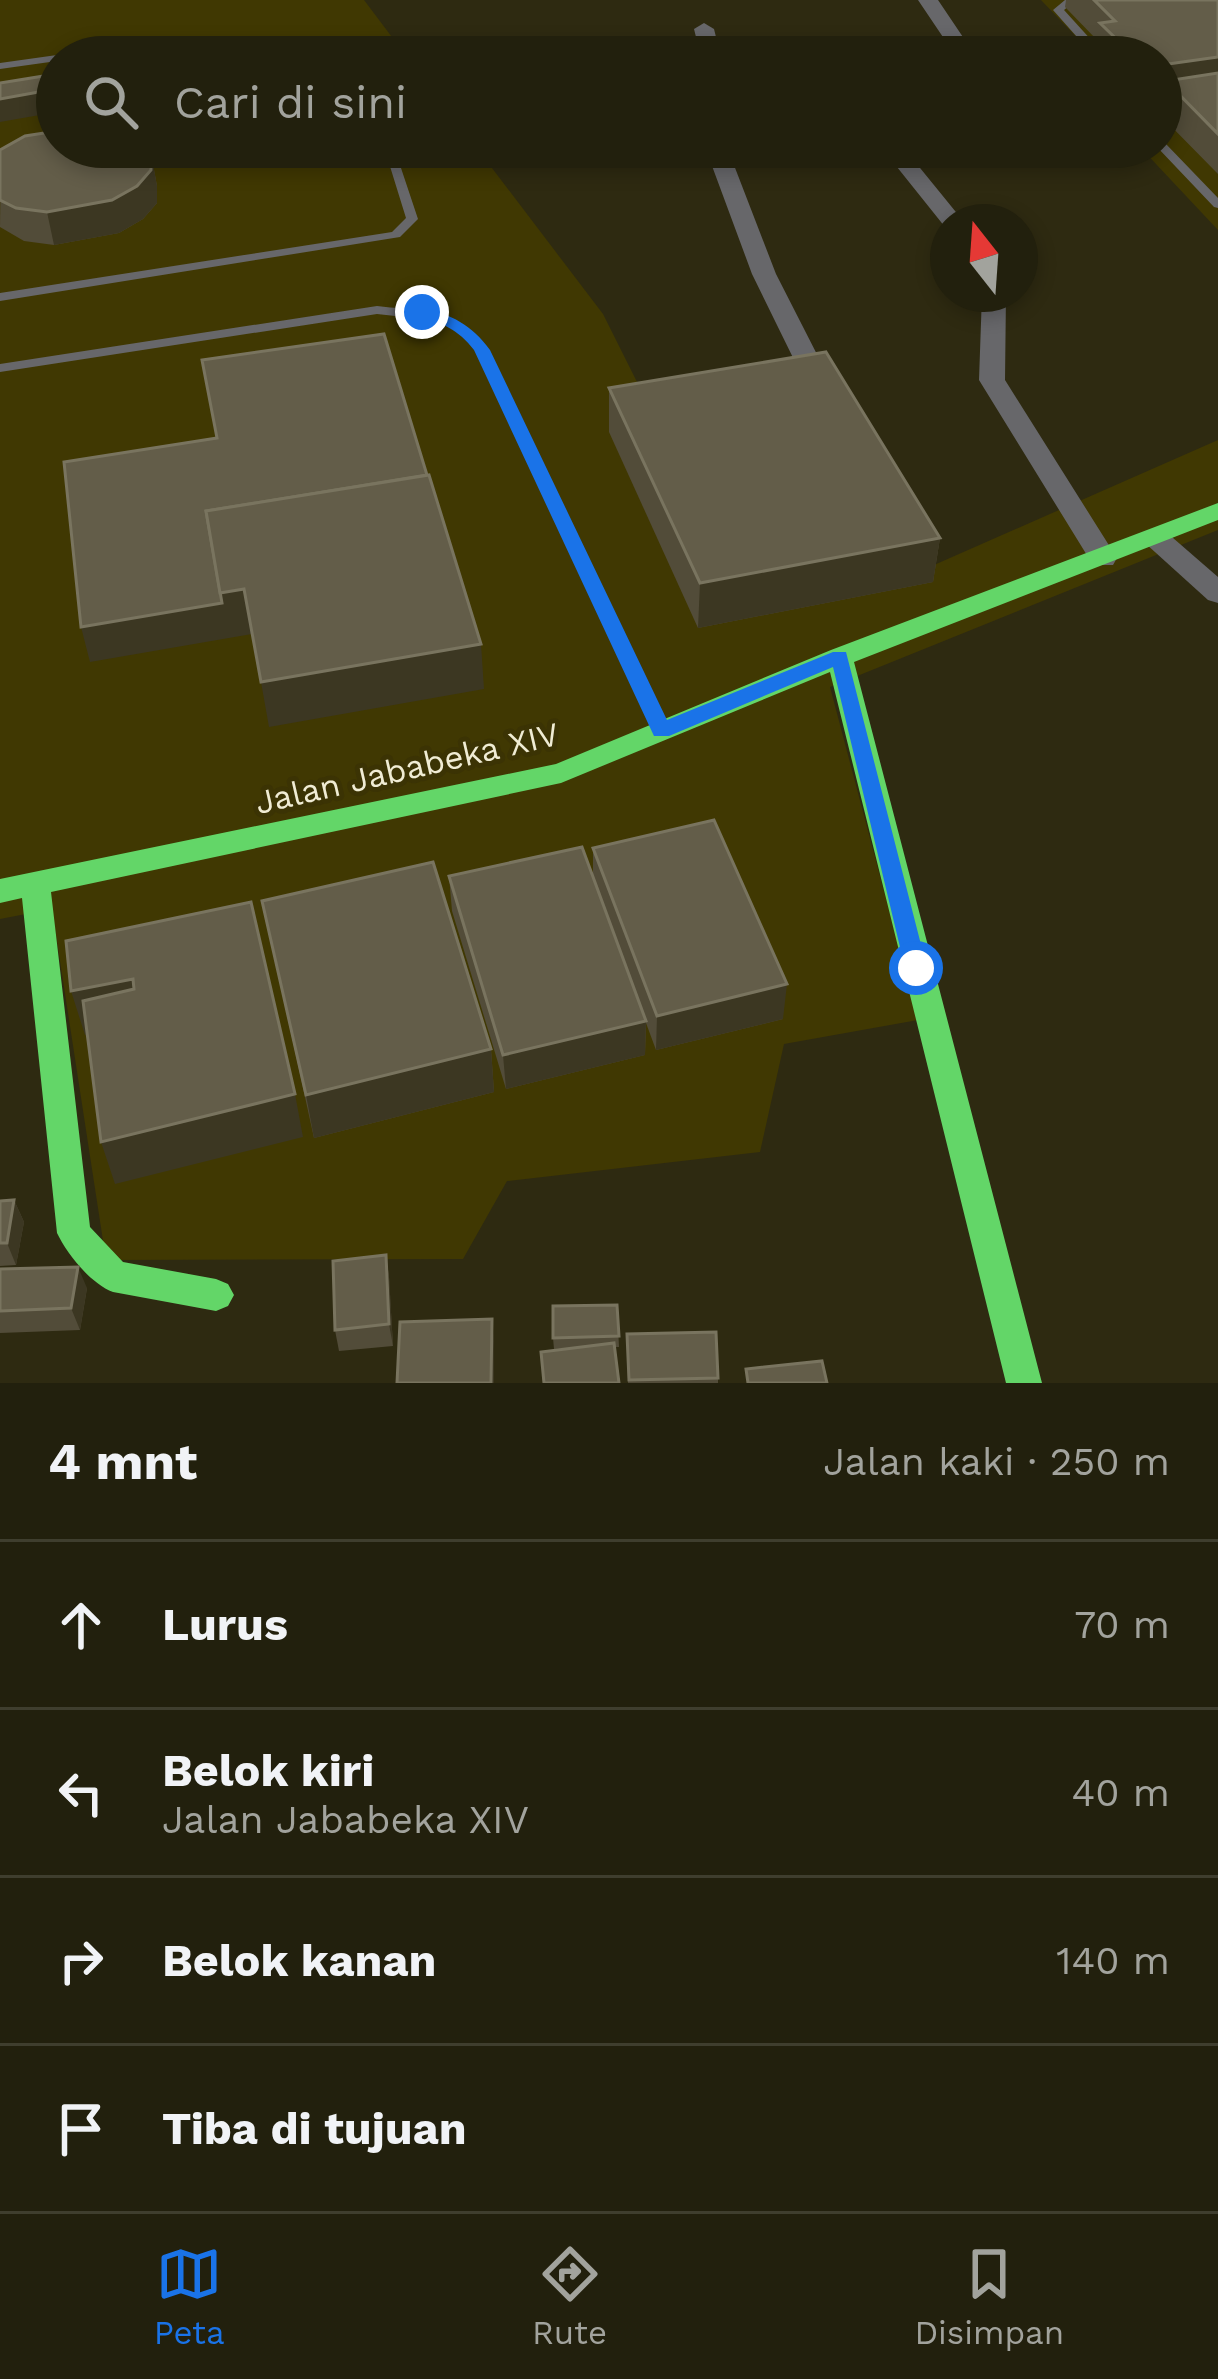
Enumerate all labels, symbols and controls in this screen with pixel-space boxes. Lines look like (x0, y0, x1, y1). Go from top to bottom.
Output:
search box (36, 36, 1182, 168)
icon: search (78, 69, 144, 135)
text: Cari di sini (174, 76, 407, 129)
north arrow (930, 204, 1038, 312)
route end (395, 285, 449, 339)
street label: Jalan Jababeka XIV (251, 714, 563, 822)
route start (889, 941, 943, 995)
text: 4 mnt (48, 1432, 197, 1491)
text: Jalan kaki · 250 m (823, 1439, 1170, 1484)
icon: ahead (48, 1592, 114, 1658)
text: Lurus (162, 1598, 288, 1651)
text: 70 m (1074, 1602, 1170, 1647)
text: Belok kiri (162, 1744, 374, 1797)
icon: left (48, 1760, 114, 1826)
text: 40 m (1071, 1770, 1170, 1815)
text: Jalan Jababeka XIV (162, 1797, 529, 1842)
icon: right (48, 1928, 114, 1994)
text: Belok kanan (162, 1934, 436, 1987)
text: 140 m (1056, 1938, 1170, 1983)
icon: arrive (48, 2096, 114, 2162)
text: Tiba di tujuan (162, 2102, 467, 2155)
tab: Peta (154, 2241, 225, 2352)
tab: Rute (532, 2241, 607, 2352)
tab: Disimpan (914, 2241, 1064, 2352)

